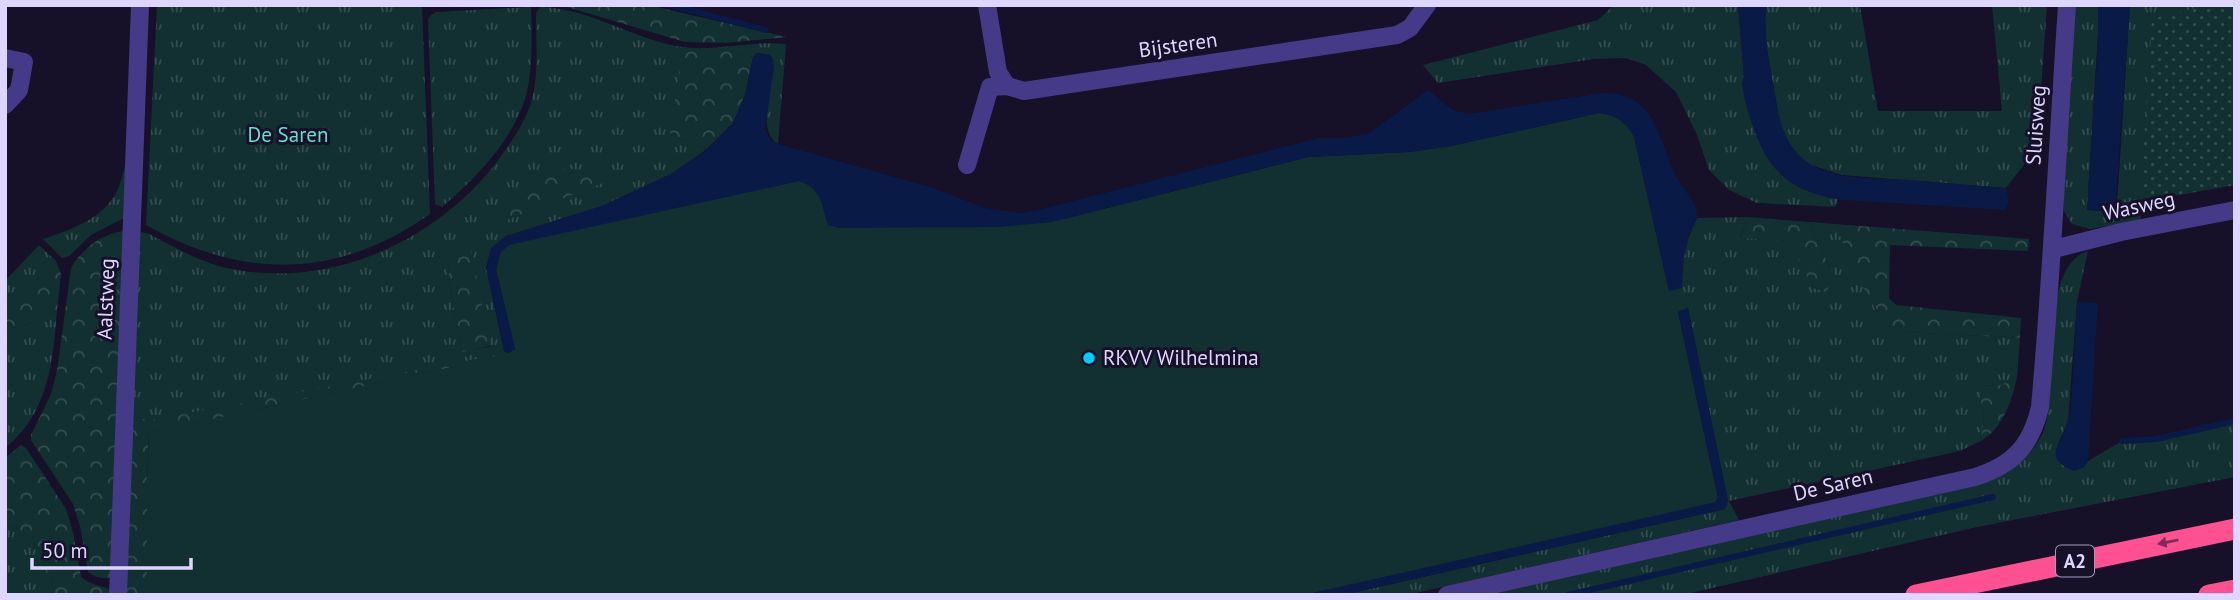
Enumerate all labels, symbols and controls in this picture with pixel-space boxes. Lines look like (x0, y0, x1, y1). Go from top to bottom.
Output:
street label: Bijsteren (1137, 26, 1219, 63)
street label: Sluisweg (2019, 84, 2052, 166)
park label: De Saren (248, 121, 328, 148)
street label: Wasweg (2101, 185, 2177, 226)
street label: Aalstweg (91, 258, 120, 340)
place label: RKVV Wilhelmina (1103, 344, 1259, 371)
marker: RKVV Wilhelmina (1081, 350, 1097, 366)
street label: De Saren (1790, 462, 1875, 507)
scale bar (32, 526, 191, 570)
text: 50 m (42, 537, 88, 564)
one-way arrow (2157, 537, 2179, 548)
road number: A2 (2056, 546, 2094, 576)

